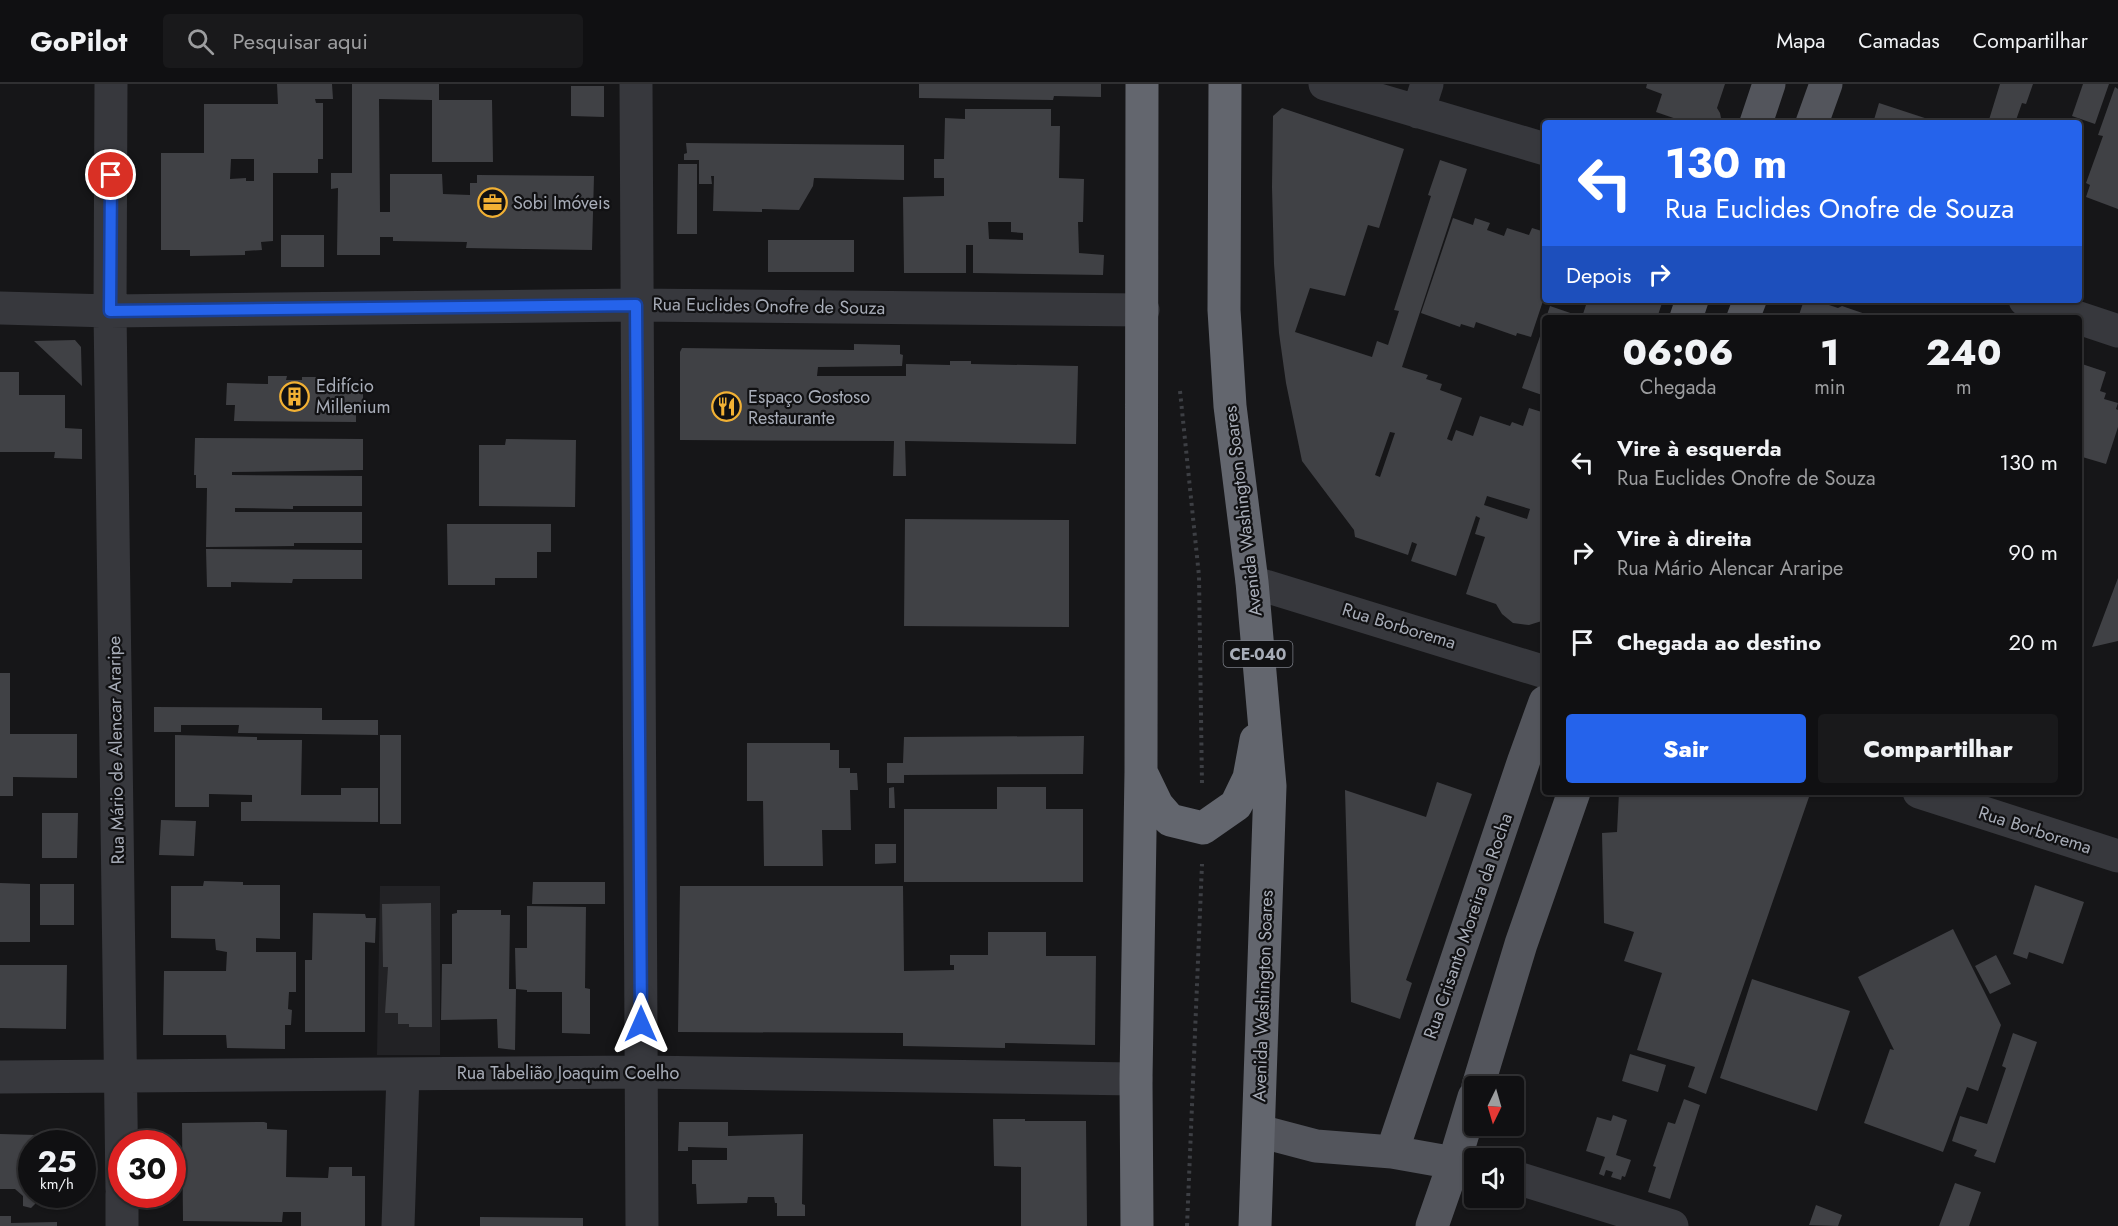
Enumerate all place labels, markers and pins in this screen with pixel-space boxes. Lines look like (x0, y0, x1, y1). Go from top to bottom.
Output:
pin (85, 149, 136, 200)
office icon: Sobi Imóveis (476, 187, 508, 219)
place label: Sobi Imóveis (513, 190, 610, 216)
place label: Edifício Millenium (316, 373, 390, 420)
building icon: Edifício Millenium (279, 380, 311, 412)
place label: Espaço Gostoso Restaurante (748, 384, 870, 431)
restaurant icon: Espaço Gostoso Restaurante (711, 391, 743, 423)

